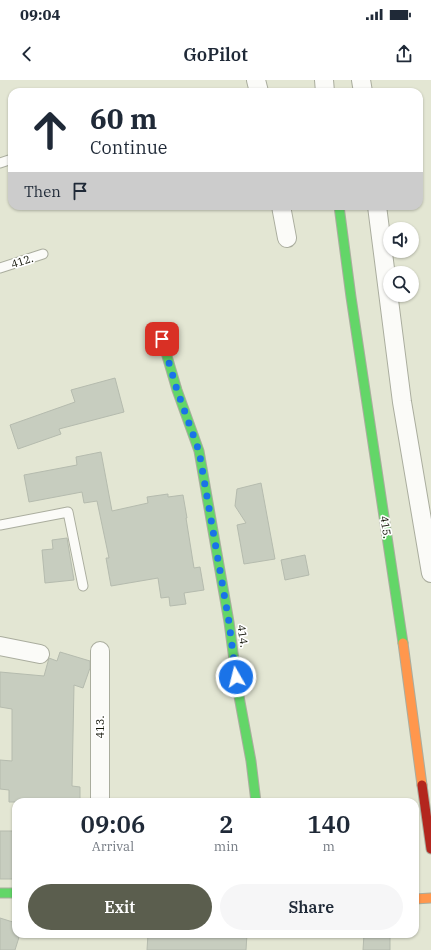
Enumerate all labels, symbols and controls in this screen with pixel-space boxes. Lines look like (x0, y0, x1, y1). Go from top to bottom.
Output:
text: 09:04 (20, 5, 61, 24)
icon: back (16, 43, 38, 65)
text: GoPilot (183, 43, 248, 66)
icon: share (393, 43, 415, 65)
text: 60 m (90, 100, 157, 137)
icon: ahead (24, 104, 76, 156)
text: Continue (90, 136, 167, 159)
icon: arrive (69, 180, 91, 202)
text: Then (24, 182, 61, 201)
map controls (383, 222, 419, 302)
button: sound (383, 222, 419, 258)
street label: 412. (9, 251, 35, 271)
button: search (383, 266, 419, 302)
pin (145, 322, 179, 356)
icon: arrive (151, 328, 173, 350)
street label: 415. (377, 515, 395, 539)
street label: 414. (234, 624, 252, 648)
position arrow (215, 656, 257, 698)
street label: 413. (93, 716, 107, 738)
text: 09:06 (81, 808, 145, 840)
text: 2 (219, 808, 233, 840)
text: 140 (307, 808, 350, 840)
text: Arrival (92, 838, 134, 855)
text: min (214, 838, 239, 855)
text: m (323, 838, 335, 855)
button: Exit (28, 884, 212, 930)
button: Share (220, 884, 403, 930)

